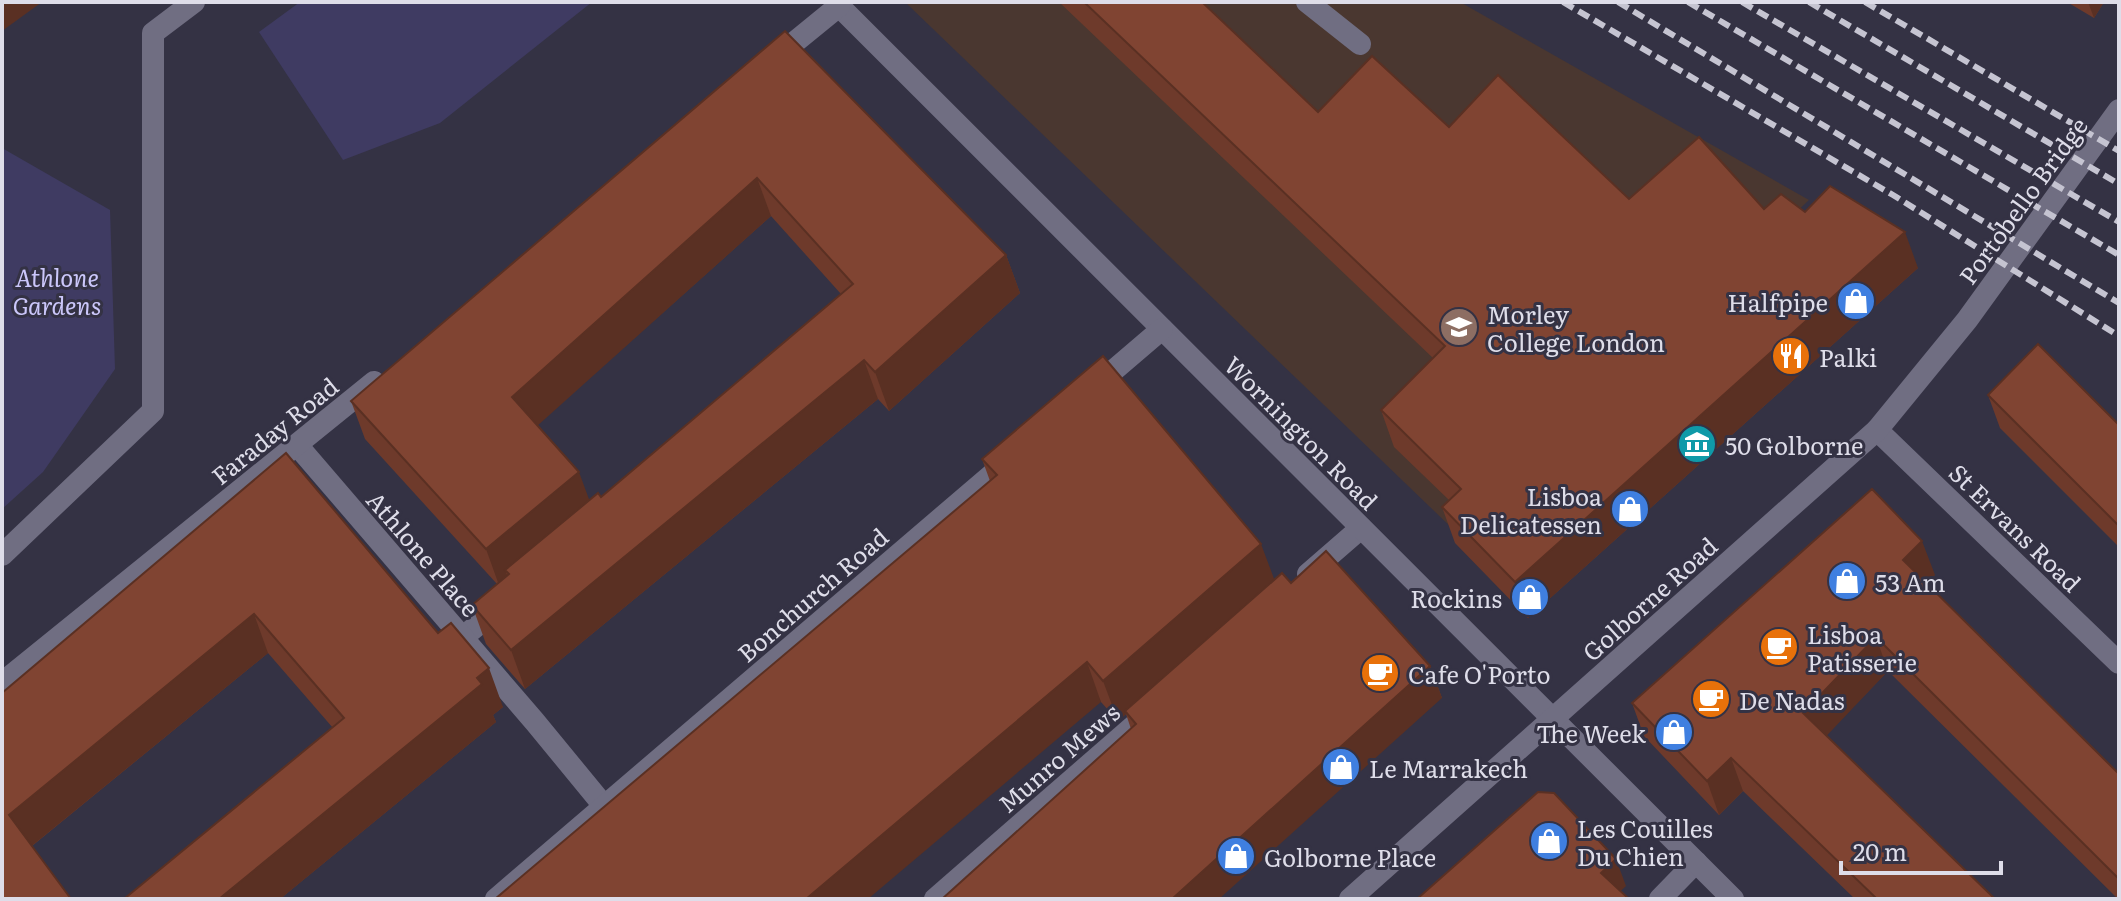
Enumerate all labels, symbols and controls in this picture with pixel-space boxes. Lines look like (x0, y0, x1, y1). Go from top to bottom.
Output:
street label: Portobello Bridge (1949, 109, 2095, 291)
park label: Athlone Gardens (13, 259, 101, 322)
shop icon: Halfpipe (1835, 280, 1877, 322)
place label: Halfpipe (1728, 284, 1828, 319)
place label: Morley College London (1487, 296, 1665, 359)
school or university icon: Morley College London (1438, 306, 1480, 348)
restaurant icon: Palki (1770, 335, 1812, 377)
place label: Palki (1819, 339, 1877, 374)
street label: Wornington Road (1217, 347, 1387, 517)
street label: Faraday Road (203, 368, 345, 492)
museum icon: 50 Golborne (1676, 423, 1718, 465)
place label: 50 Golborne (1725, 427, 1864, 462)
street label: St Ervans Road (1942, 455, 2090, 599)
place label: Lisboa Delicatessen (1460, 478, 1602, 541)
street label: Athlone Place (359, 483, 489, 623)
shop icon: Lisboa Delicatessen (1609, 488, 1651, 530)
street label: Bonchurch Road (729, 518, 895, 669)
street label: Golborne Road (1574, 528, 1724, 668)
shop icon: 53 Am (1826, 560, 1868, 602)
place label: 53 Am (1875, 564, 1945, 599)
shop icon: Rockins (1509, 576, 1551, 618)
place label: Rockins (1410, 580, 1502, 615)
place label: Lisboa Patisserie (1807, 616, 1917, 679)
cafe icon: Lisboa Patisserie (1758, 626, 1800, 668)
cafe icon: Cafe O'Porto (1359, 652, 1401, 694)
place label: Cafe O'Porto (1408, 656, 1550, 691)
cafe icon: De Nadas (1690, 678, 1732, 720)
place label: De Nadas (1739, 682, 1845, 717)
street label: Munro Mews (990, 694, 1127, 820)
shop icon: The Week (1653, 711, 1695, 753)
place label: The Week (1536, 715, 1646, 750)
shop icon: Le Marrakech (1320, 746, 1362, 788)
place label: Le Marrakech (1369, 750, 1528, 785)
place label: Les Couilles Du Chien (1577, 810, 1713, 873)
shop icon: Les Couilles Du Chien (1528, 820, 1570, 862)
scale bar (1841, 825, 2001, 875)
text: 20 m (1853, 833, 1907, 868)
shop icon: Golborne Place (1215, 835, 1257, 877)
place label: Golborne Place (1264, 839, 1436, 874)

